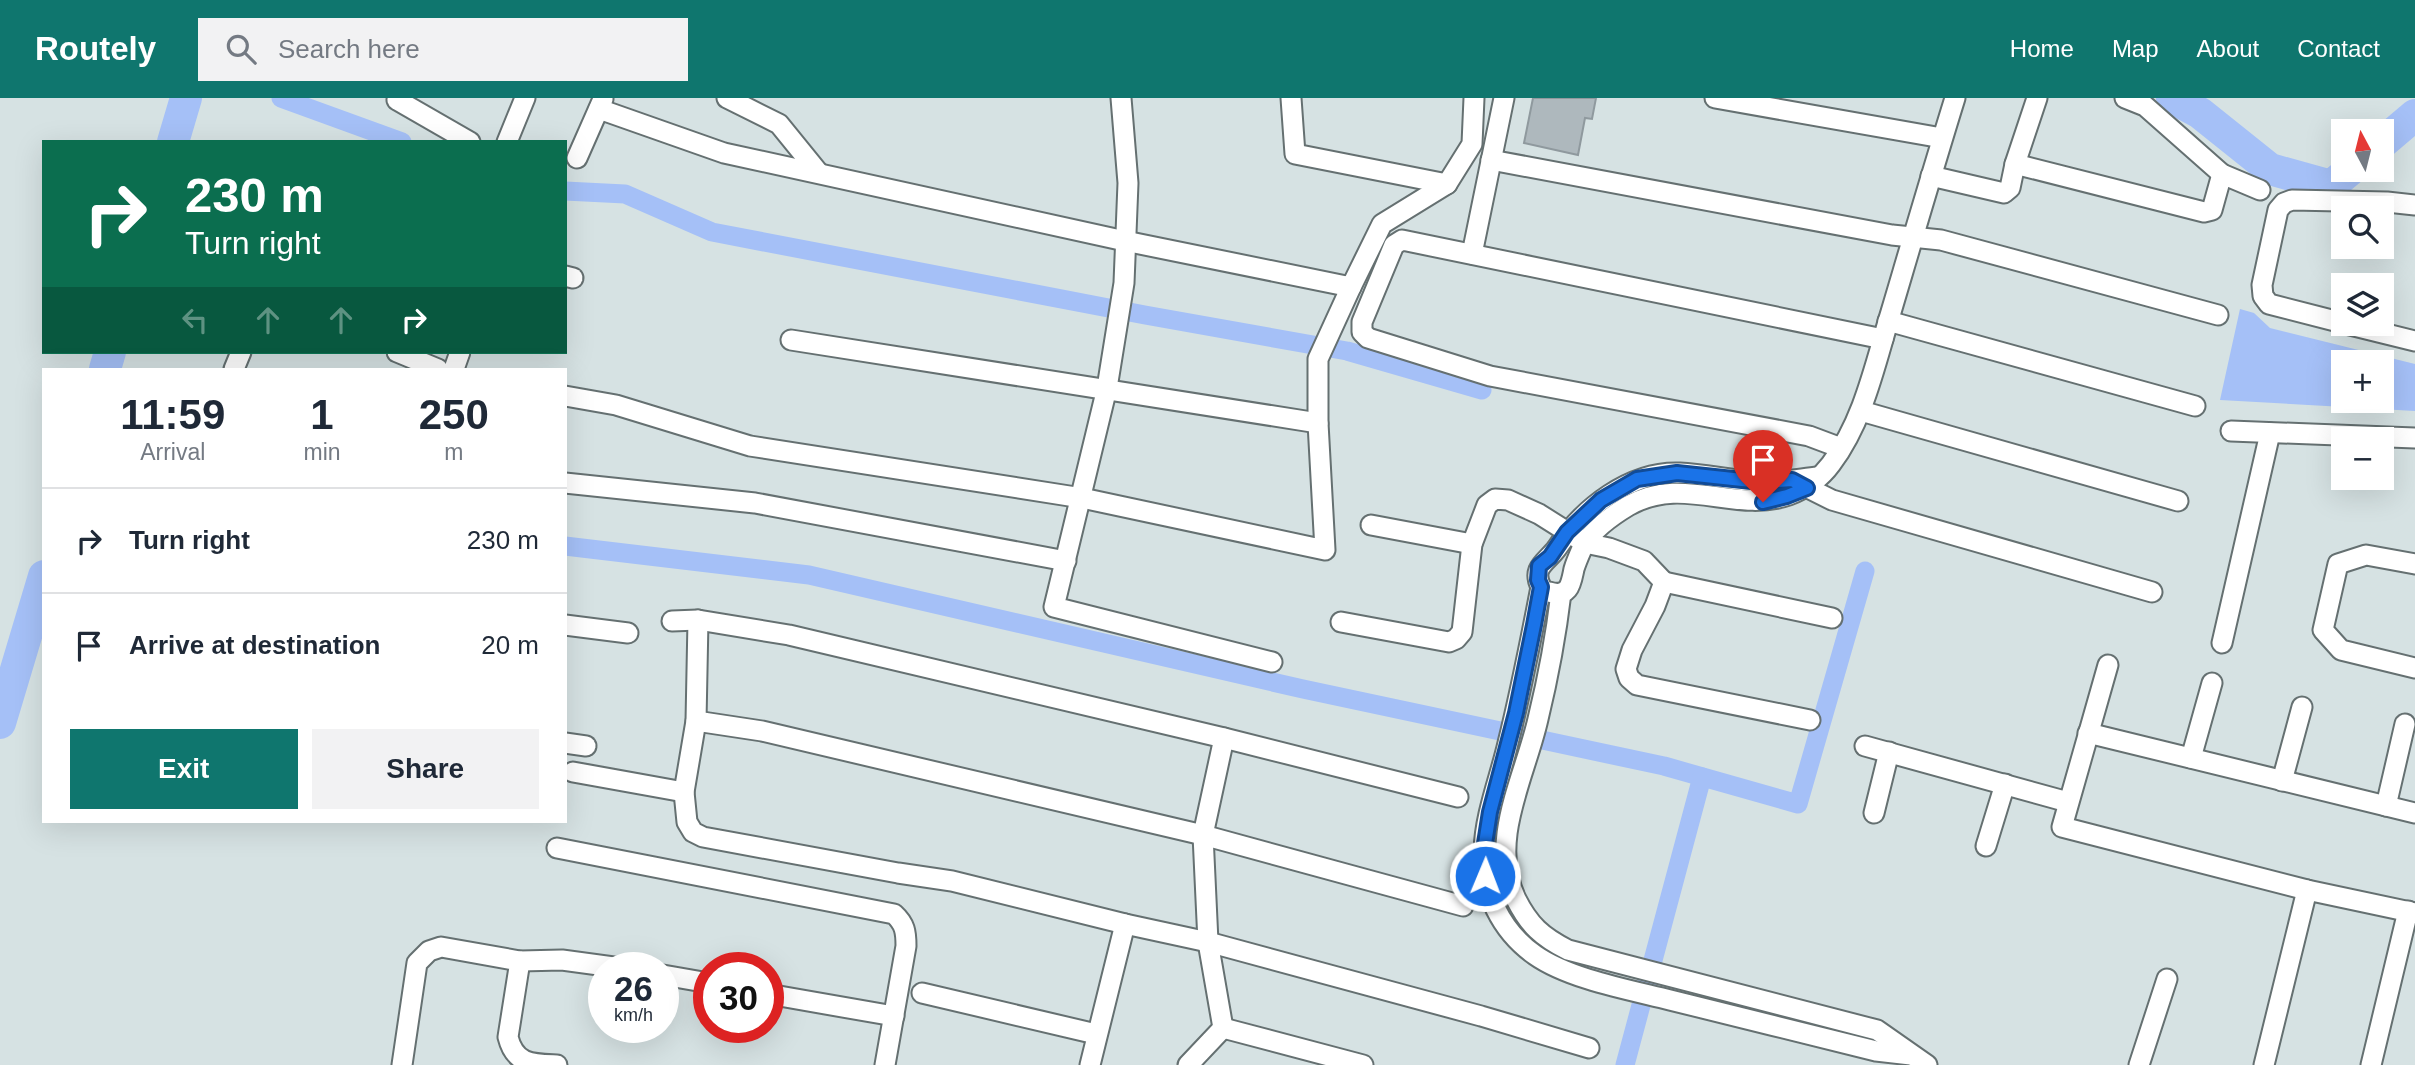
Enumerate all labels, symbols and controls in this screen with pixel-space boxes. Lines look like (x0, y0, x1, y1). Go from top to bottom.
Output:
search box (198, 18, 688, 81)
text: Routely (35, 30, 156, 67)
icon: search (222, 30, 260, 68)
text: Search here (278, 34, 420, 64)
text: Home (2010, 35, 2074, 62)
text: Map (2112, 35, 2159, 62)
text: About (2197, 35, 2259, 62)
text: Contact (2297, 35, 2380, 62)
north arrow (2331, 119, 2394, 182)
map controls (2331, 119, 2394, 490)
icon: right (70, 168, 161, 259)
text: 230 m (185, 168, 324, 222)
button: search (2331, 196, 2394, 259)
text: Turn right (185, 225, 321, 261)
button: layers (2331, 273, 2394, 336)
icon: left (176, 301, 214, 339)
icon: ahead (249, 301, 287, 339)
icon: ahead (322, 301, 360, 339)
icon: right (395, 301, 433, 339)
button: + (2331, 350, 2394, 413)
text: 11:59 (120, 391, 225, 438)
text: 1 (310, 391, 334, 438)
text: 250 (419, 391, 489, 438)
button: − (2331, 427, 2394, 490)
pin (1733, 430, 1793, 502)
text: Arrival (140, 439, 205, 465)
text: min (303, 439, 341, 465)
text: m (444, 439, 463, 465)
icon: arrive (1744, 441, 1782, 479)
icon: right (70, 522, 108, 560)
text: Turn right (129, 525, 250, 555)
text: 230 m (467, 525, 539, 555)
icon: arrive (70, 627, 108, 665)
text: Arrive at destination (129, 630, 380, 660)
text: 20 m (481, 630, 539, 660)
button: Exit (70, 729, 298, 809)
button: Share (312, 729, 539, 809)
position arrow (1448, 839, 1522, 913)
speed limit sign: 30 (693, 952, 784, 1043)
text: 26 (614, 969, 653, 1008)
text: km/h (614, 1005, 653, 1025)

